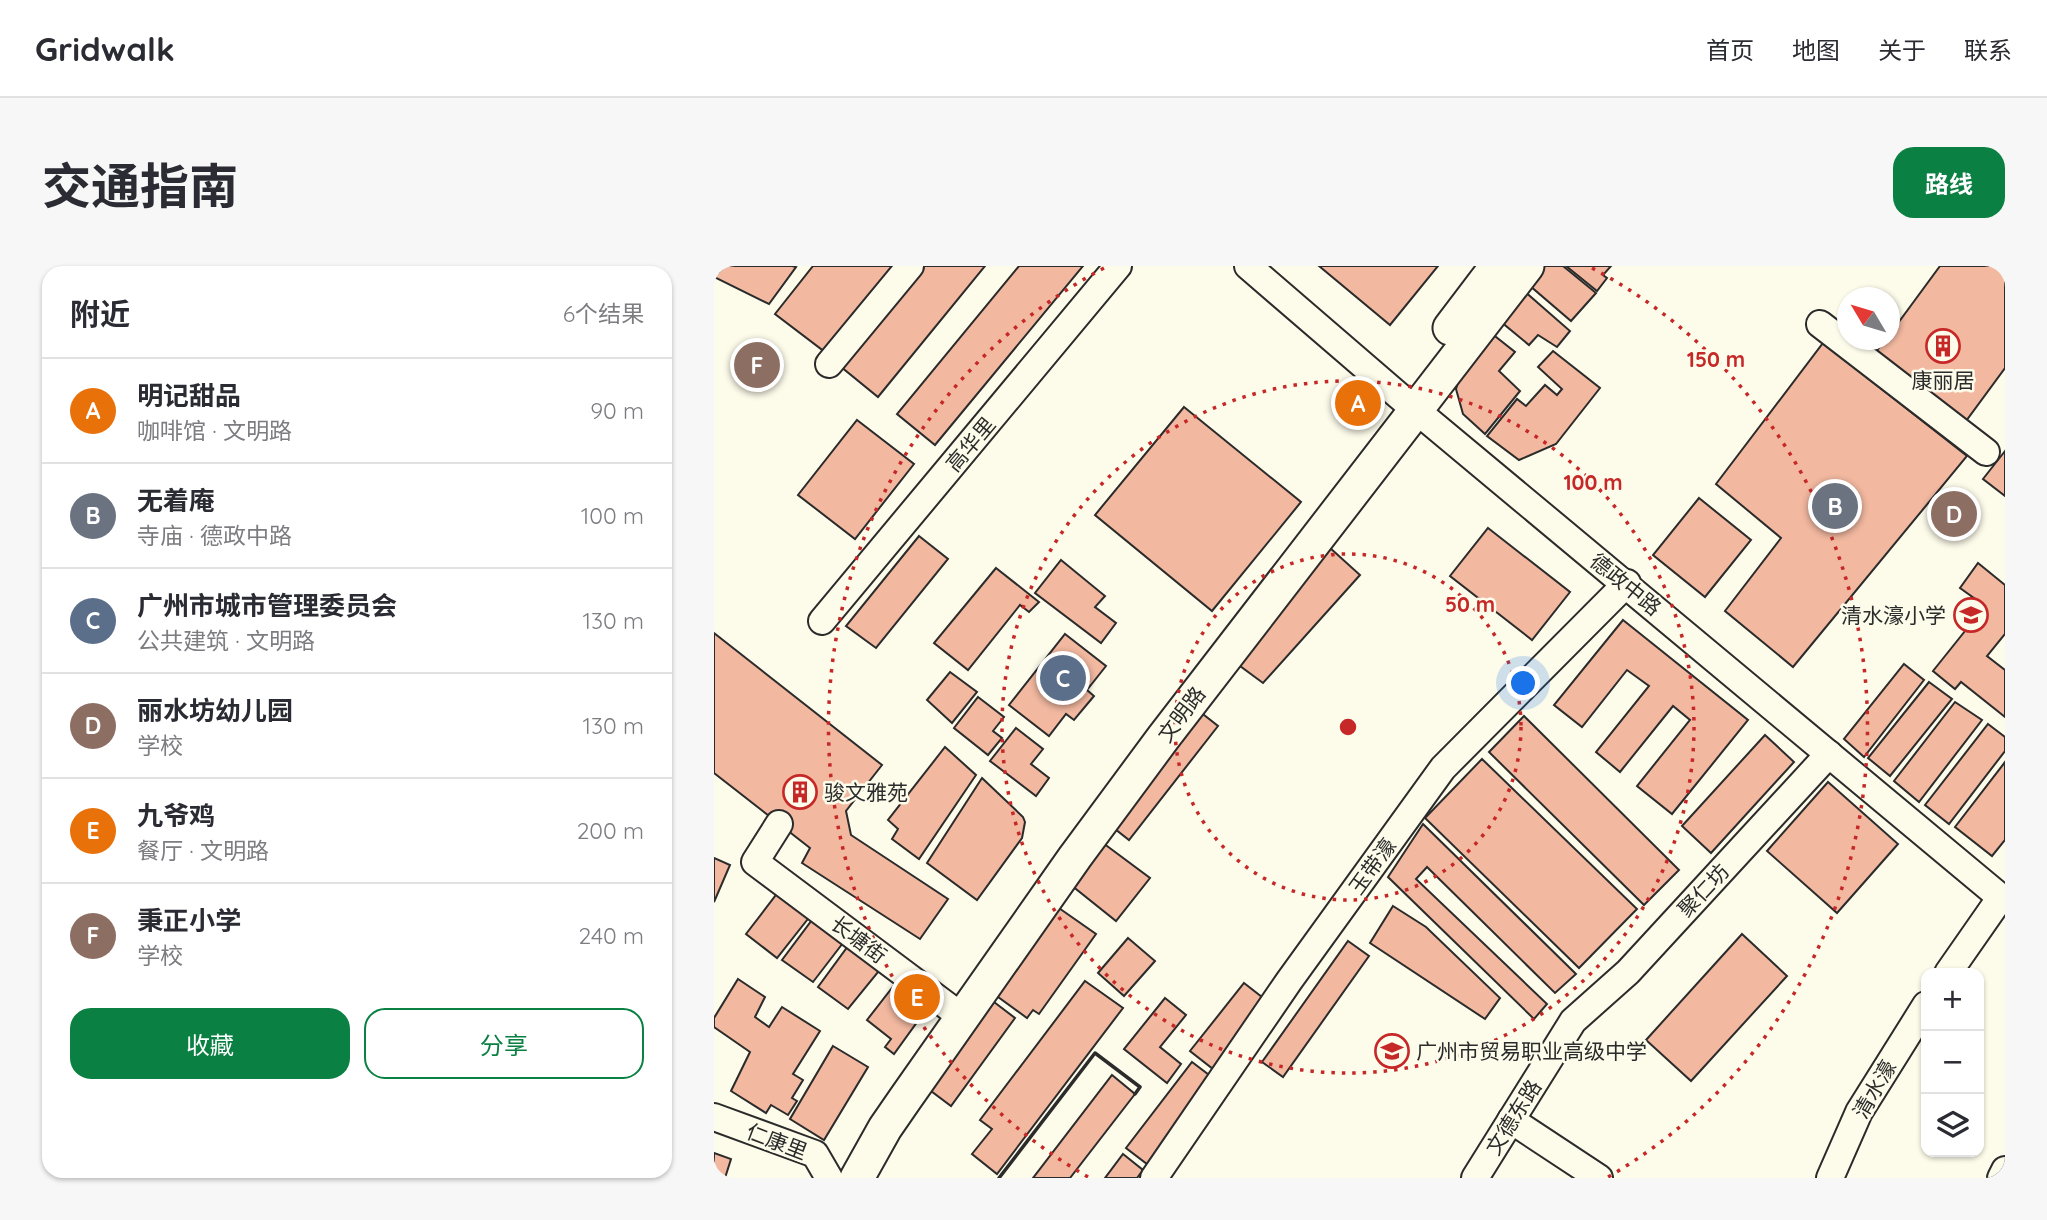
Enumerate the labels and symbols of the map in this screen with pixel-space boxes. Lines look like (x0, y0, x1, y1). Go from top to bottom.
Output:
north arrow (1837, 287, 1900, 350)
building icon: 康丽居 (1924, 327, 1962, 365)
pin: F (734, 339, 780, 391)
text: 150 m (1687, 346, 1745, 372)
place label: 康丽居 (1912, 367, 1975, 393)
pin: A (1335, 377, 1381, 429)
street label: 高华里 (940, 412, 1000, 476)
text: 100 m (1563, 469, 1623, 495)
pin: B (1812, 480, 1858, 532)
pin: D (1931, 488, 1977, 540)
street label: 德政中路 (1585, 547, 1667, 621)
text: 50 m (1445, 591, 1495, 617)
school or university icon: 清水濠小学 (1952, 596, 1990, 634)
place label: 清水濠小学 (1841, 602, 1946, 628)
pin: C (1040, 652, 1086, 704)
your location (1506, 666, 1540, 700)
street label: 文明路 (1152, 681, 1210, 747)
centre of rings (1336, 715, 1360, 739)
building icon: 骏文雅苑 (781, 773, 819, 811)
place label: 骏文雅苑 (824, 779, 908, 805)
street label: 玉带濠 (1343, 833, 1401, 899)
street label: 聚仁坊 (1672, 858, 1734, 922)
street label: 长塘街 (826, 910, 892, 968)
pin: E (894, 971, 940, 1023)
school or university icon: 广州市贸易职业高级中学 (1373, 1032, 1411, 1070)
place label: 广州市贸易职业高级中学 (1416, 1038, 1647, 1064)
street label: 清水濠 (1847, 1055, 1901, 1123)
street label: 文德东路 (1480, 1074, 1546, 1160)
street label: 仁康里 (743, 1118, 811, 1164)

